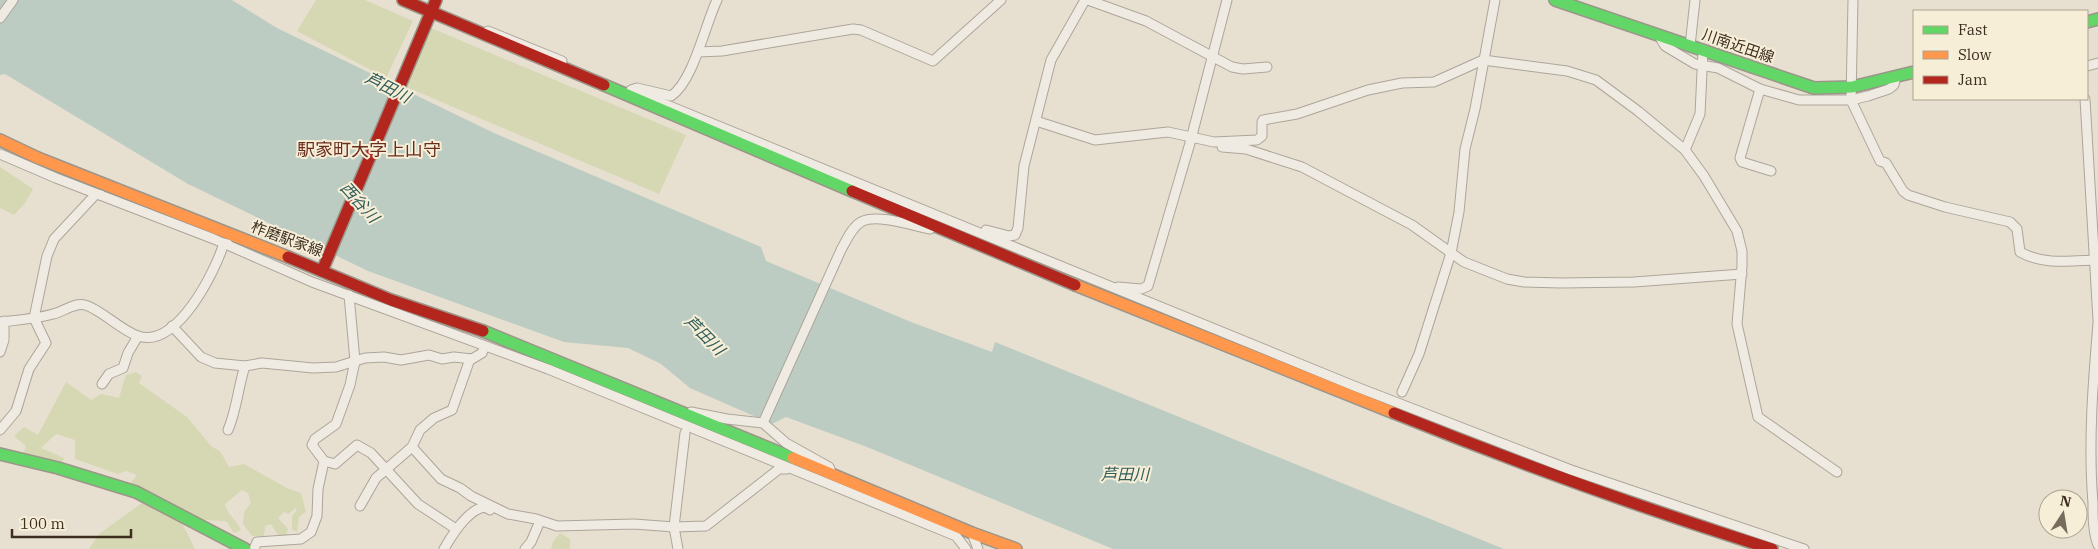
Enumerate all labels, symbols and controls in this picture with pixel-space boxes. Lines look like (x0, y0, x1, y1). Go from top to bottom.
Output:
legend (1913, 10, 2088, 100)
text: Fast (1958, 20, 1988, 39)
street label: 川南近田線 (1700, 24, 1777, 67)
text: Slow (1958, 45, 1992, 64)
water label: 芦田川 (362, 67, 416, 108)
text: Jam (1958, 70, 1987, 89)
district label: 駅家町大字上山守 (297, 138, 441, 161)
water label: 西谷川 (337, 177, 385, 228)
street label: 柞磨駅家線 (249, 217, 326, 260)
water label: 芦田川 (681, 311, 730, 360)
water label: 芦田川 (1101, 464, 1151, 484)
north arrow (2038, 489, 2088, 539)
text: N (2058, 491, 2073, 511)
scale bar (12, 506, 131, 538)
text: 100 m (20, 514, 65, 533)

